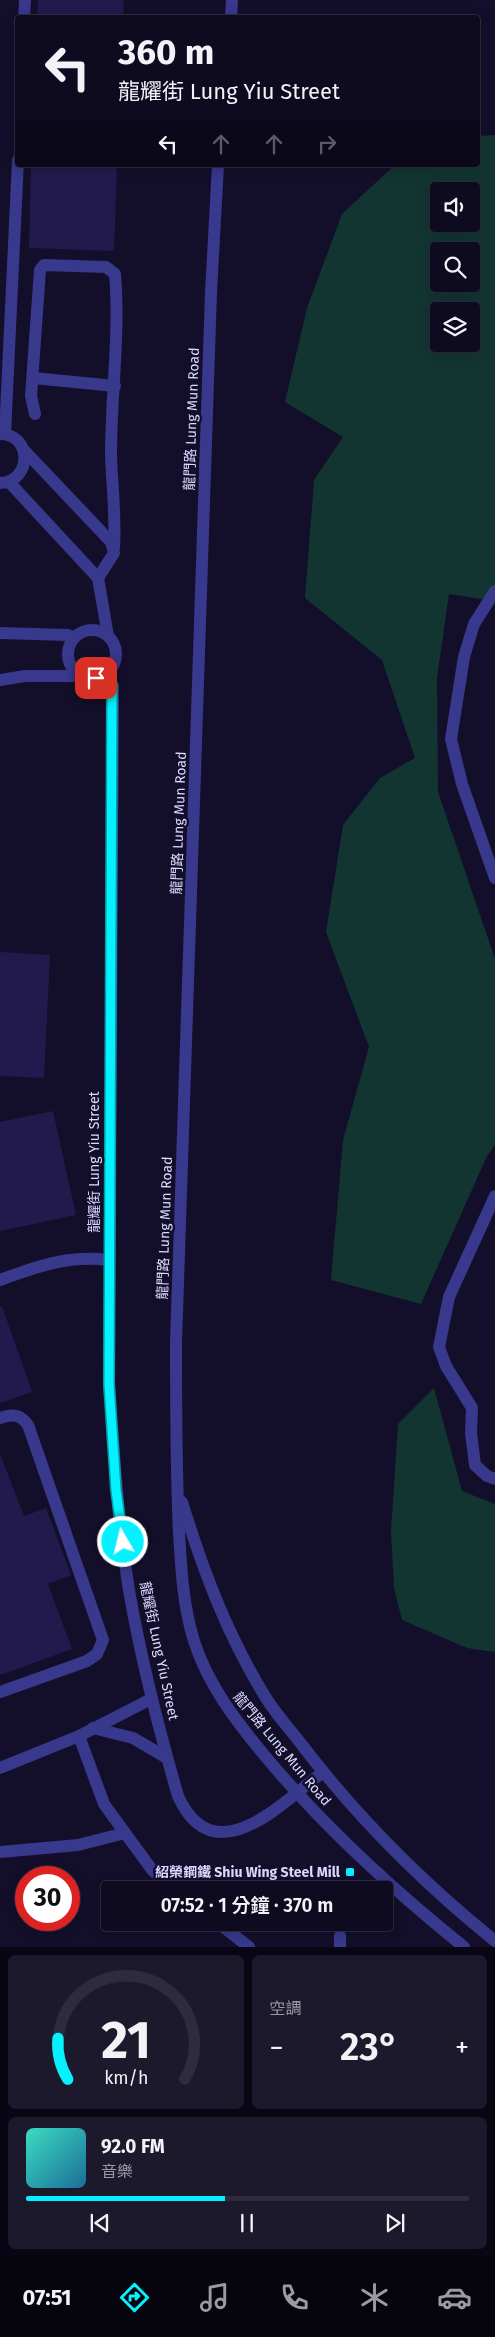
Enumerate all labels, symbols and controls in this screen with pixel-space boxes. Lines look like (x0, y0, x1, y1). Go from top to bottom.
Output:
text: 360 m (118, 31, 214, 73)
icon: left (35, 35, 100, 100)
text: 龍耀街 Lung Yiu Street (118, 78, 340, 105)
icon: left (154, 130, 182, 158)
icon: ahead (207, 130, 235, 158)
icon: ahead (260, 130, 288, 158)
icon: right (313, 130, 341, 158)
map controls (430, 182, 480, 352)
button: sound (430, 182, 480, 232)
button: search (430, 242, 480, 292)
button: layers (430, 302, 480, 352)
street label: 龍門路 Lung Mun Road (181, 347, 203, 491)
pin (75, 657, 117, 699)
icon: arrive (82, 664, 110, 692)
street label: 龍門路 Lung Mun Road (168, 751, 190, 895)
street label: 龍耀街 Lung Yiu Street (86, 1090, 103, 1233)
street label: 龍門路 Lung Mun Road (154, 1156, 176, 1300)
position arrow (96, 1515, 148, 1567)
street label: 龍耀街 Lung Yiu Street (136, 1580, 182, 1723)
street label: 龍門路 Lung Mun Road (230, 1689, 334, 1809)
place label: 紹榮鋼鐵 Shiu Wing Steel Mill (155, 1864, 341, 1881)
speed limit sign: 30 (15, 1866, 80, 1931)
marker: 紹榮鋼鐵 Shiu Wing Steel Mill (344, 1866, 356, 1878)
text: 07:52 · 1 分鐘 · 370 m (161, 1894, 333, 1917)
text: 空調 (270, 1999, 302, 2018)
text: 21 (101, 2009, 151, 2072)
text: 23° (340, 2024, 399, 2070)
text: − (270, 2031, 284, 2064)
text: + (455, 2031, 469, 2064)
text: km/h (104, 2067, 148, 2089)
text: 92.0 FM (101, 2135, 165, 2158)
text: 音樂 (101, 2162, 133, 2181)
icon: previous (86, 2209, 114, 2237)
icon: pause (233, 2209, 261, 2237)
icon: next (381, 2209, 409, 2237)
icon: directions (117, 2280, 152, 2315)
icon: music (197, 2280, 232, 2315)
icon: phone (277, 2280, 312, 2315)
icon: climate (357, 2280, 392, 2315)
icon: car (437, 2280, 472, 2315)
text: 07:51 (23, 2284, 72, 2311)

